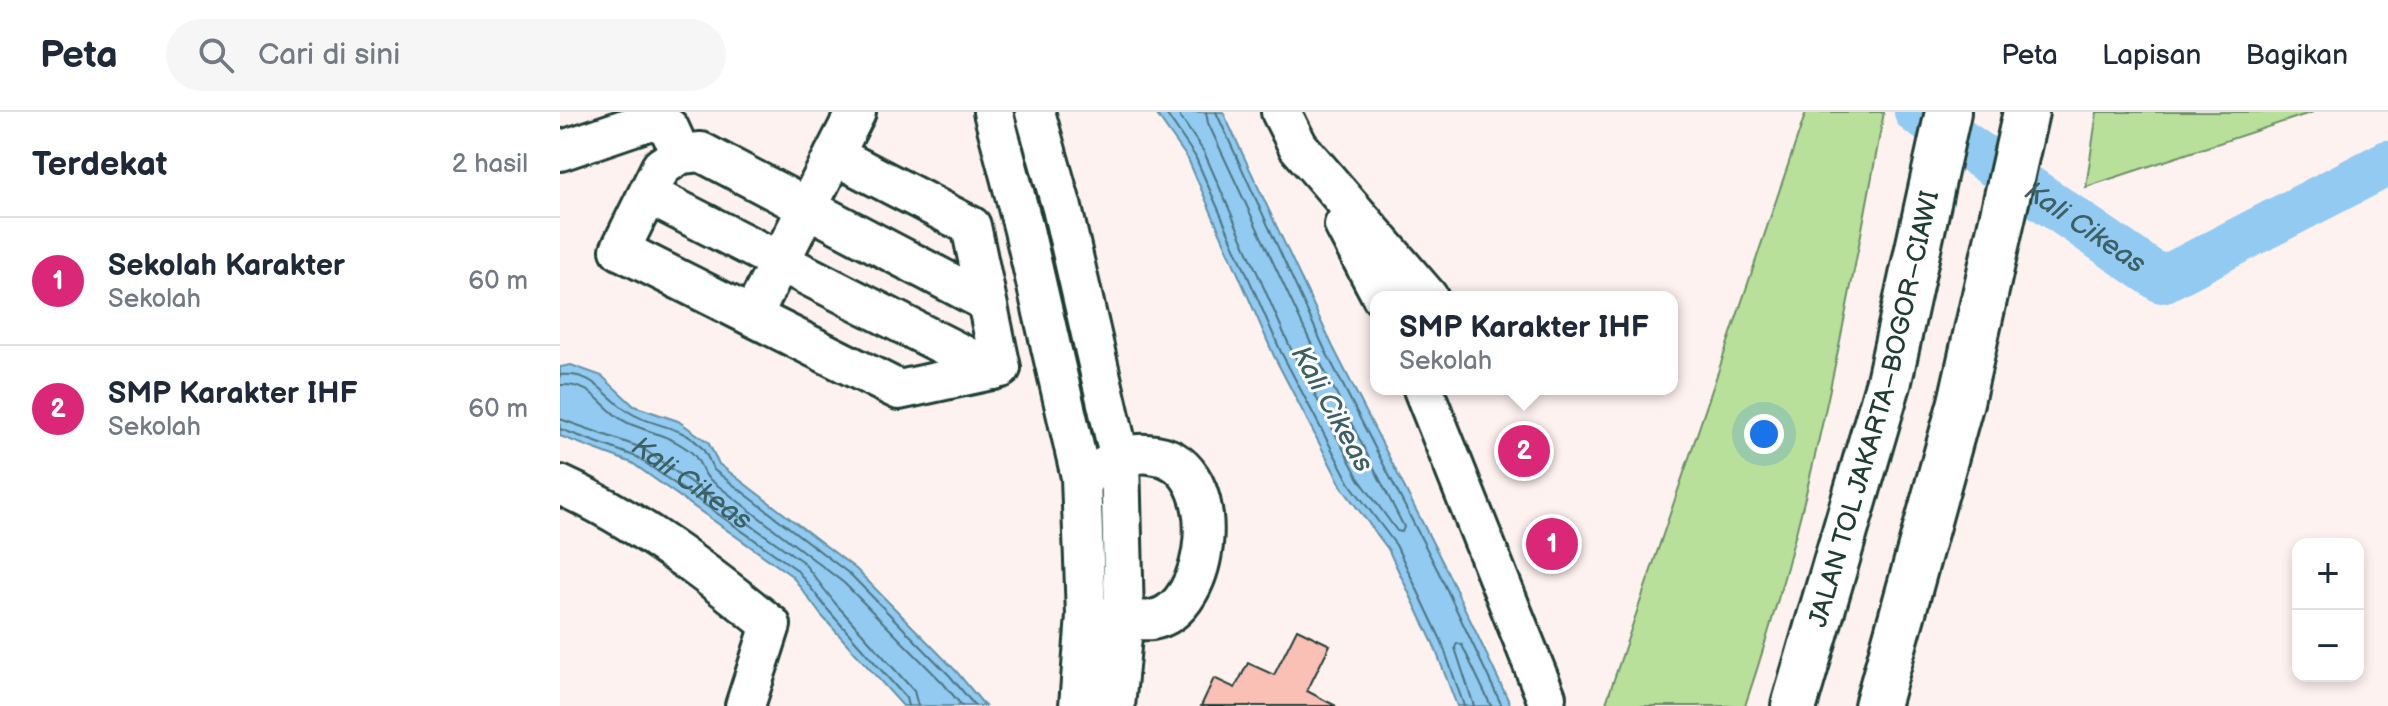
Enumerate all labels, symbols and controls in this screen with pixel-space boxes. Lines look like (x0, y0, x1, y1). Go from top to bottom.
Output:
search box (166, 19, 726, 91)
text: Peta (40, 33, 118, 78)
icon: search (194, 33, 238, 77)
text: Cari di sini (258, 37, 400, 73)
text: Peta (2001, 39, 2058, 72)
text: Lapisan (2102, 39, 2201, 72)
text: Bagikan (2245, 39, 2348, 72)
text: Terdekat (32, 144, 167, 185)
text: 2 hasil (452, 149, 528, 180)
water label: Kali Cikeas (2018, 174, 2152, 280)
street label: JALAN TOL JAKARTA–BOGOR–CIAWI (1802, 188, 1946, 631)
text: Sekolah Karakter (108, 248, 345, 284)
text: 1 (53, 266, 63, 297)
text: 60 m (468, 266, 528, 297)
text: Sekolah (108, 284, 201, 315)
popup (1370, 291, 1678, 395)
text: SMP Karakter IHF (1399, 310, 1649, 346)
water label: Kali Cikeas (1284, 340, 1380, 478)
text: Sekolah (1399, 346, 1492, 377)
text: SMP Karakter IHF (108, 376, 358, 412)
text: 2 (50, 394, 66, 425)
text: 60 m (468, 394, 528, 425)
text: Sekolah (108, 412, 201, 443)
your location (1744, 414, 1784, 454)
pin: 2 (1498, 421, 1550, 481)
water label: Kali Cikeas (625, 430, 758, 537)
pin: 1 (1526, 514, 1578, 574)
map controls (2292, 538, 2364, 682)
button: + (2292, 538, 2364, 610)
button: − (2292, 610, 2364, 682)

